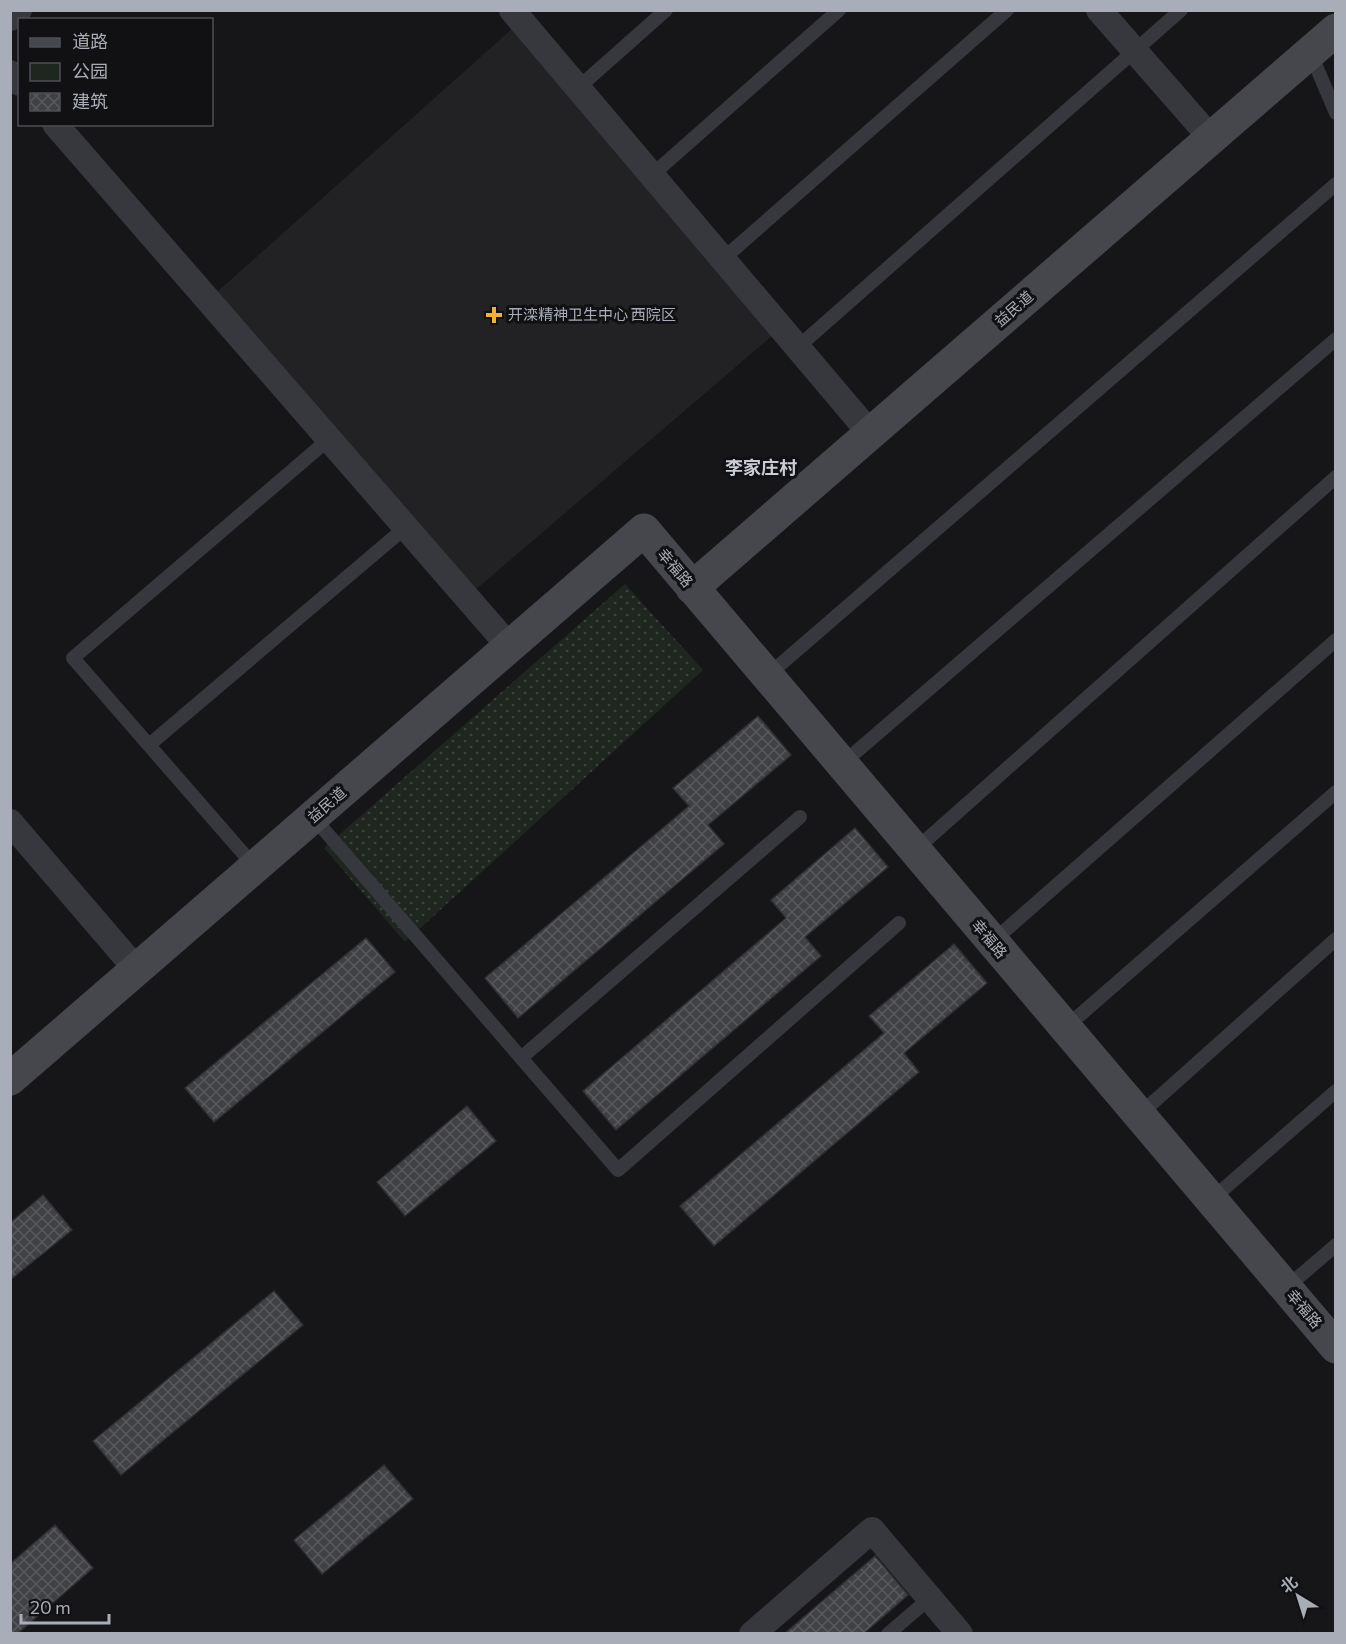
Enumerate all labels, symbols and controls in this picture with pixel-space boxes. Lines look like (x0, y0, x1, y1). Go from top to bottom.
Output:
legend (18, 18, 213, 126)
text: 道路 (72, 30, 108, 52)
text: 公园 (72, 60, 108, 82)
text: 建筑 (72, 90, 108, 112)
street label: 益民道 (990, 287, 1036, 330)
place label: 开滦精神卫生中心 西院区 (508, 305, 676, 323)
marker: 开滦精神卫生中心 西院区 (485, 306, 503, 324)
district label: 李家庄村 (725, 456, 797, 478)
street label: 幸福路 (654, 544, 697, 590)
street label: 益民道 (303, 783, 349, 826)
street label: 幸福路 (968, 915, 1011, 961)
street label: 幸福路 (1283, 1285, 1326, 1331)
north arrow (1268, 1566, 1328, 1626)
text: 北 (1276, 1571, 1301, 1596)
scale bar (21, 1587, 110, 1625)
text: 20 m (30, 1596, 71, 1618)

